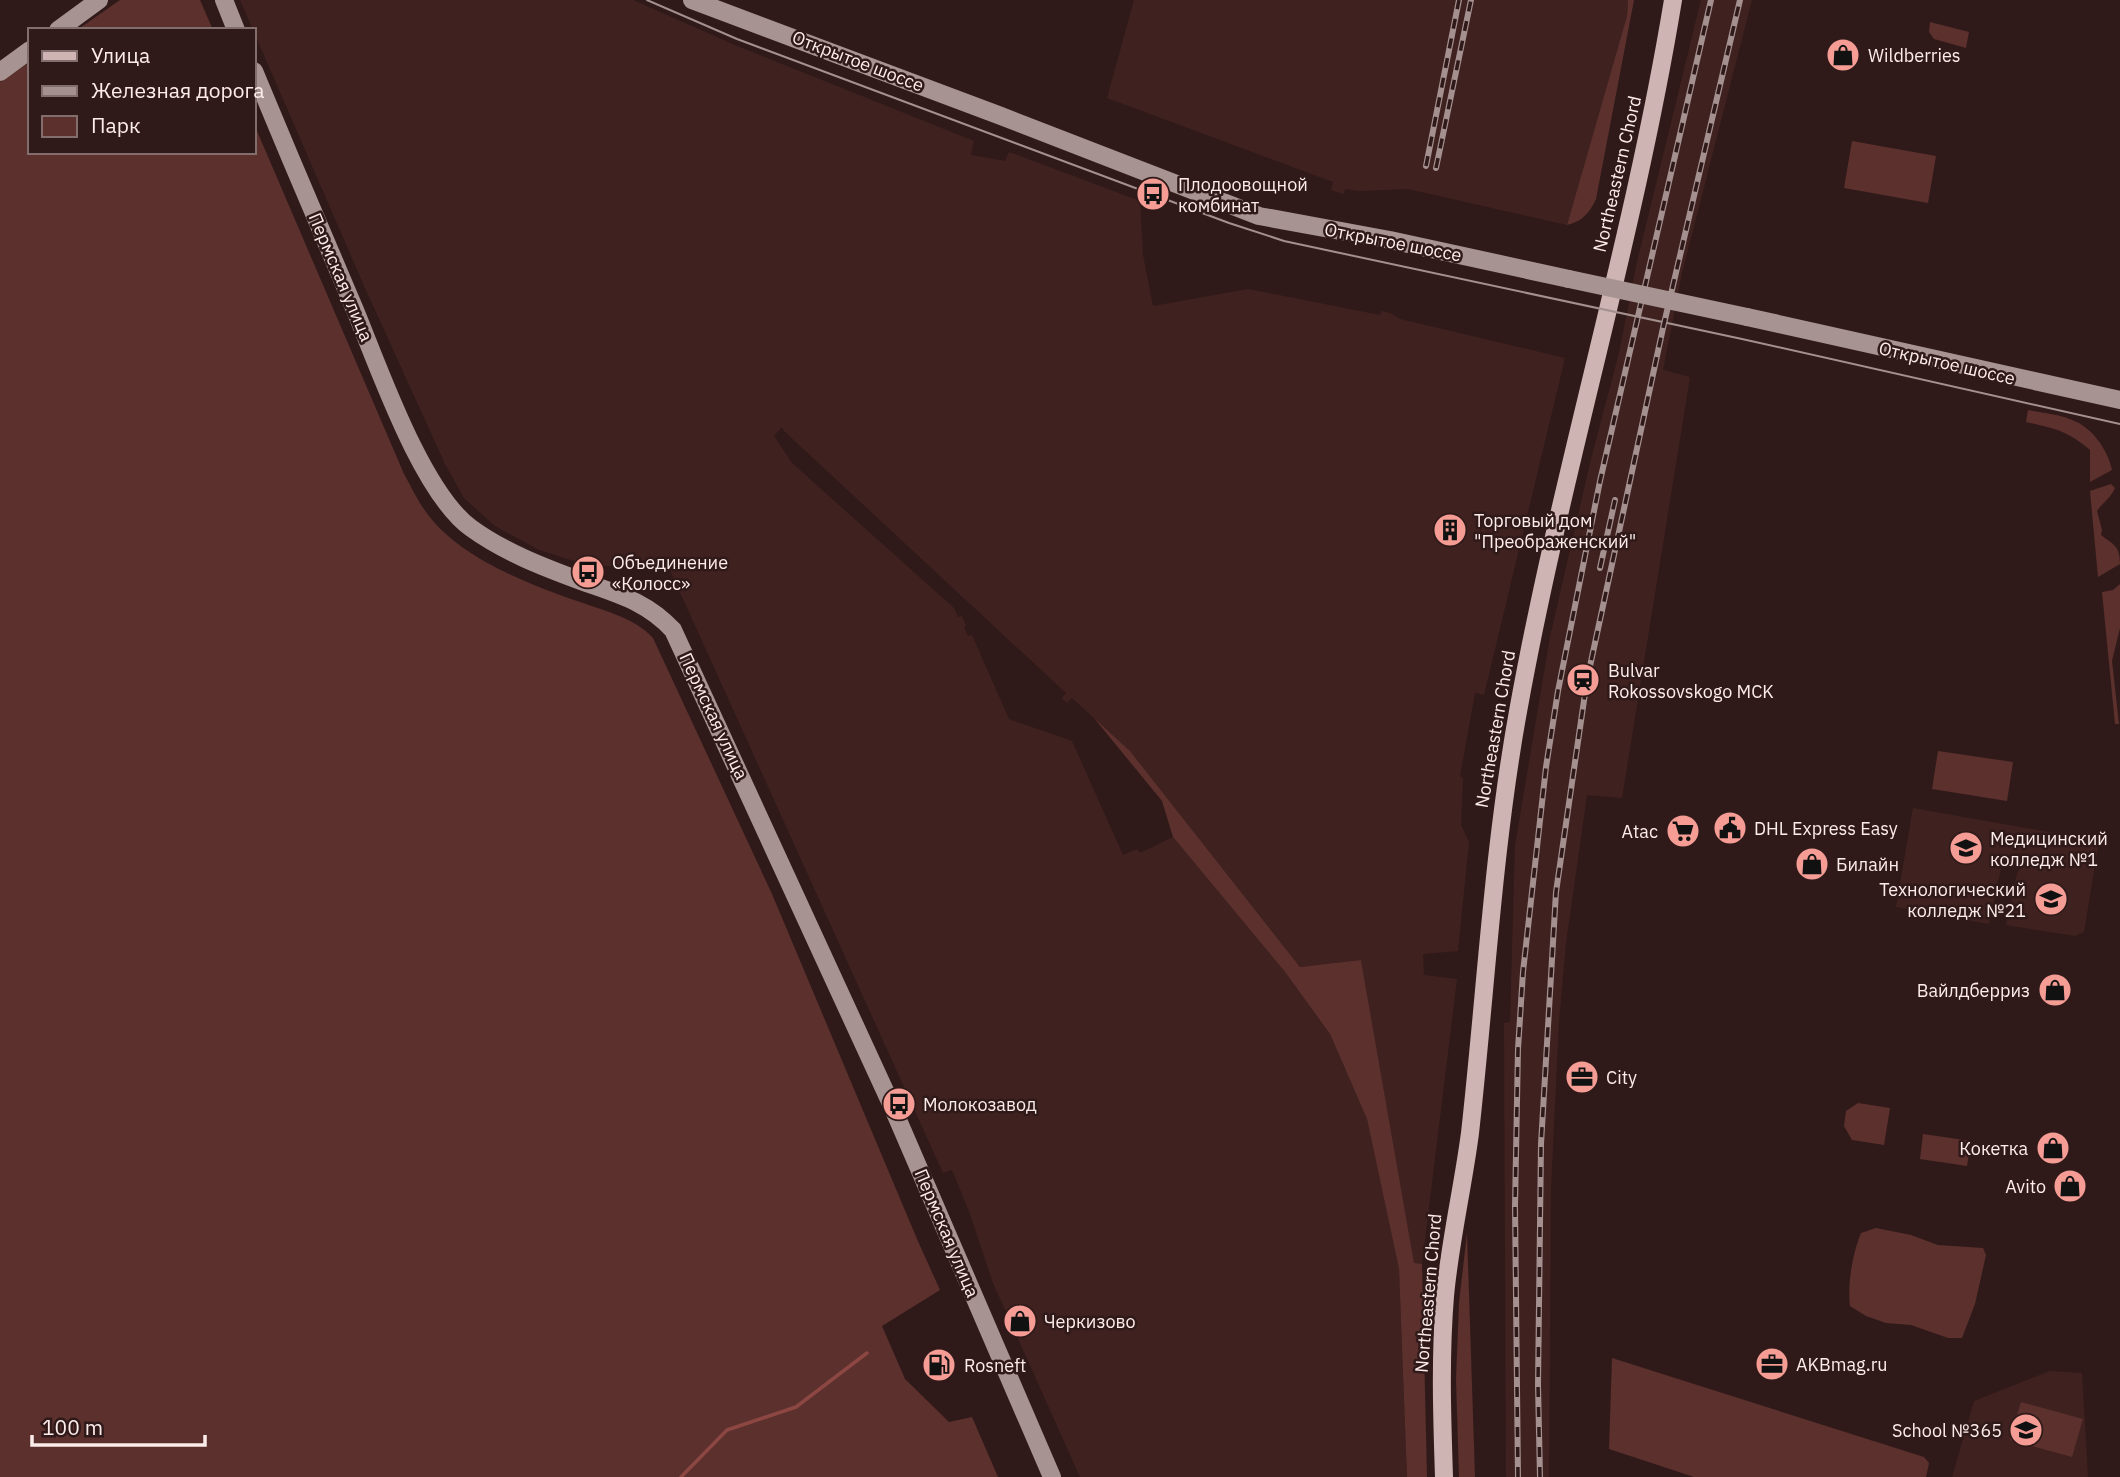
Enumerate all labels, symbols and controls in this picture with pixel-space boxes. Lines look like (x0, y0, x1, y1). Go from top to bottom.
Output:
street label: Открытое шоссе (789, 25, 927, 97)
legend (28, 28, 256, 154)
shop icon: Wildberries (1824, 36, 1862, 74)
text: Улица (91, 41, 150, 69)
place label: Wildberries (1868, 44, 1961, 67)
text: Железная дорога (91, 76, 264, 104)
street label: Northeastern Chord (1588, 94, 1646, 254)
text: Парк (91, 111, 141, 139)
place label: Плодоовощной комбинат (1178, 173, 1308, 217)
bus stop icon: Плодоовощной комбинат (1134, 175, 1172, 213)
street label: Пермская улица (304, 209, 379, 345)
street label: Открытое шоссе (1322, 217, 1464, 267)
street label: Открытое шоссе (1877, 336, 2018, 390)
place label: Торговый дом "Преображенский" (1474, 509, 1636, 553)
building icon: Торговый дом "Преображенский" (1431, 511, 1469, 549)
place label: Объединение «Колосс» (612, 551, 728, 595)
bus stop icon: Объединение «Колосс» (569, 553, 607, 591)
street label: Northeastern Chord (1470, 648, 1520, 810)
street label: Пермская улица (675, 649, 754, 783)
place label: Bulvar Rokossovskogo MCK (1608, 659, 1774, 703)
station icon: Bulvar Rokossovskogo MCK (1564, 661, 1602, 699)
public building icon: DHL Express Easy (1711, 809, 1749, 847)
supermarket icon: Atac (1664, 812, 1702, 850)
place label: DHL Express Easy (1754, 817, 1898, 840)
place label: Atac (1622, 820, 1658, 843)
place label: Медицинский колледж №1 (1990, 827, 2108, 871)
school or university icon: Медицинский колледж №1 (1947, 829, 1985, 867)
shop icon: Билайн (1793, 845, 1831, 883)
place label: Билайн (1836, 853, 1899, 876)
place label: Технологический колледж №21 (1879, 878, 2026, 922)
school or university icon: Технологический колледж №21 (2032, 880, 2070, 918)
shop icon: Вайлдберриз (2036, 971, 2074, 1009)
place label: Вайлдберриз (1917, 979, 2030, 1002)
office icon: City (1563, 1058, 1601, 1096)
place label: City (1606, 1066, 1637, 1089)
bus stop icon: Молокозавод (880, 1085, 918, 1123)
place label: Молокозавод (923, 1093, 1037, 1116)
shop icon: Кокетка (2034, 1129, 2072, 1167)
place label: Кокетка (1959, 1137, 2028, 1160)
street label: Пермская улица (910, 1165, 985, 1301)
shop icon: Avito (2051, 1167, 2089, 1205)
place label: Avito (2005, 1175, 2046, 1198)
street label: Northeastern Chord (1410, 1212, 1446, 1374)
shop icon: Черкизово (1001, 1302, 1039, 1340)
place label: Черкизово (1044, 1310, 1136, 1333)
office icon: AKBmag.ru (1753, 1345, 1791, 1383)
fuel station icon: Rosneft (920, 1346, 958, 1384)
place label: AKBmag.ru (1796, 1353, 1888, 1376)
place label: Rosneft (964, 1354, 1026, 1377)
scale bar (32, 1404, 205, 1448)
school or university icon: School №365 (2007, 1411, 2045, 1449)
text: 100 m (42, 1413, 103, 1441)
place label: School №365 (1892, 1419, 2002, 1442)

